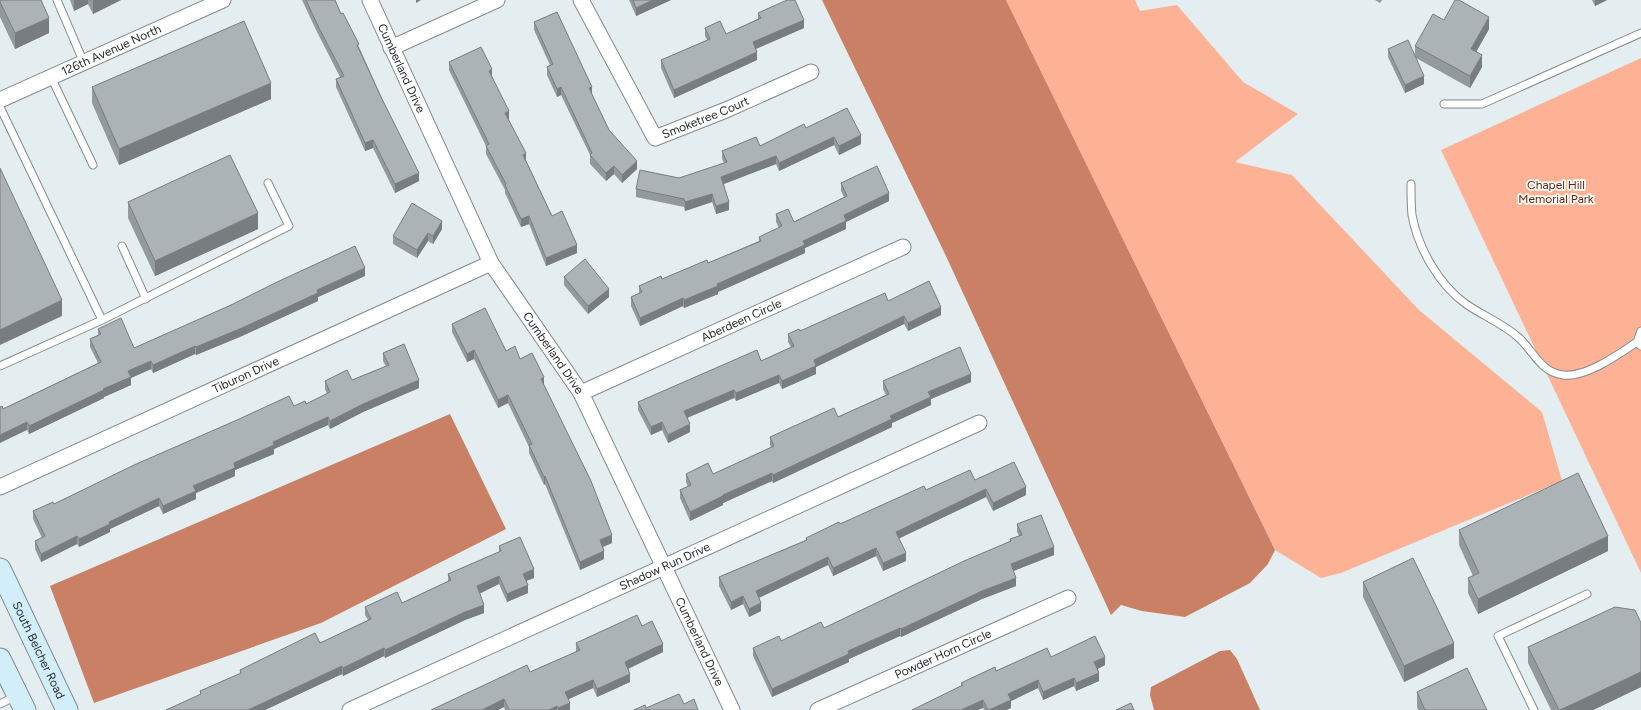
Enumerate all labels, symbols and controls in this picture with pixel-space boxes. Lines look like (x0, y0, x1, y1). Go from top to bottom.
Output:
street label: Cumberland Drive (375, 21, 428, 115)
street label: 126th Avenue North (59, 22, 164, 79)
street label: Smoketree Court (660, 93, 751, 142)
park label: Chapel Hill Memorial Park (1518, 178, 1594, 206)
street label: Aberdeen Circle (699, 296, 784, 345)
street label: Cumberland Drive (520, 309, 587, 397)
street label: Tiburon Drive (210, 354, 282, 396)
street label: Shadow Run Drive (617, 539, 713, 593)
street label: Cumberland Drive (672, 595, 727, 689)
street label: South Belcher Road (10, 599, 68, 701)
street label: Powder Horn Circle (892, 626, 994, 682)

